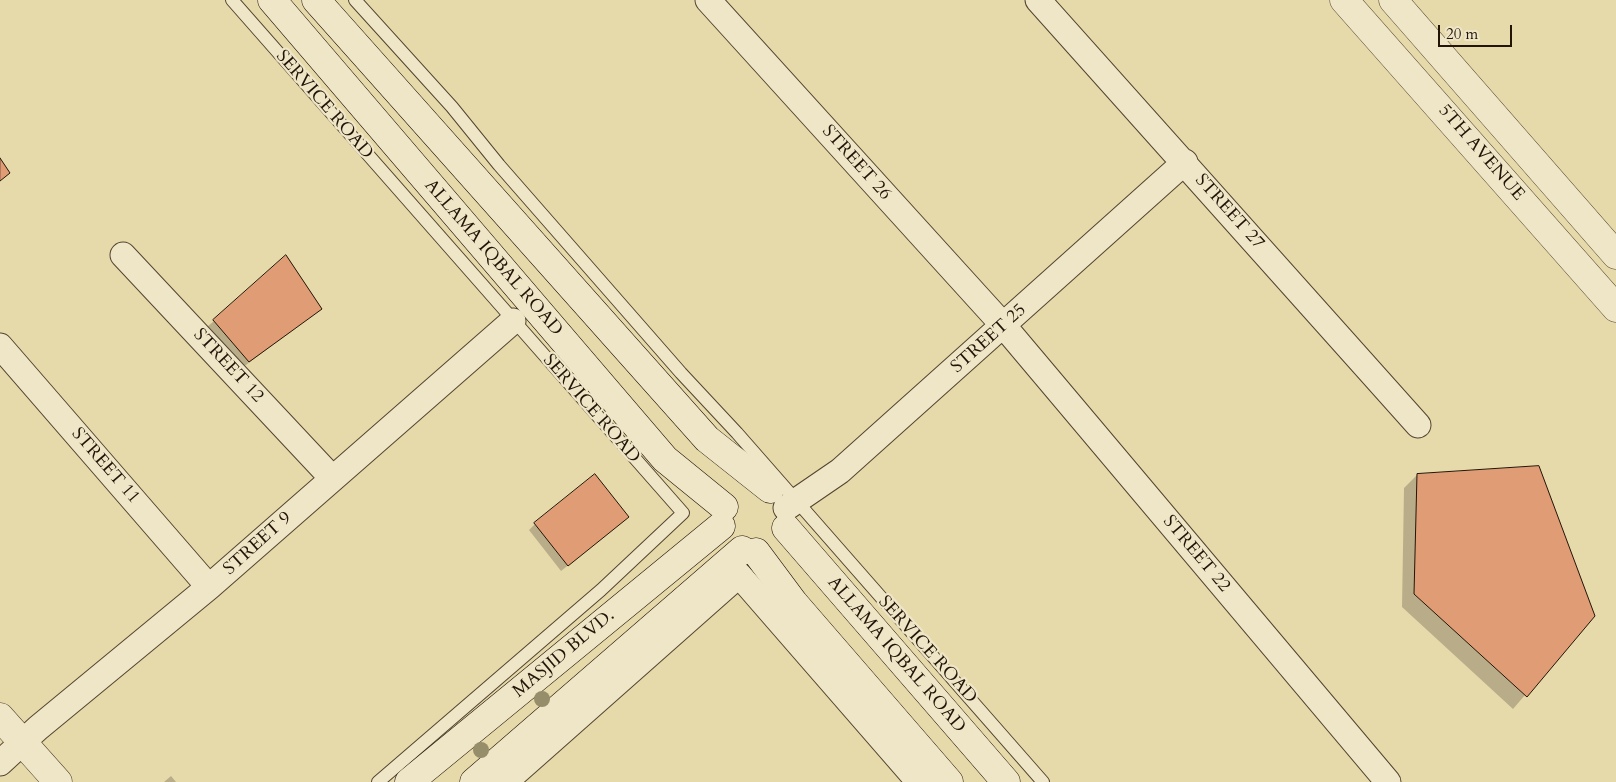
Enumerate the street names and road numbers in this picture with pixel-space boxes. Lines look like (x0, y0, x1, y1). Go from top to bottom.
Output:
street label: SERVICE ROAD (271, 46, 377, 164)
street label: 5TH AVENUE (1433, 100, 1529, 206)
street label: STREET 26 (817, 121, 895, 205)
street label: STREET 27 (1190, 170, 1268, 254)
street label: ALLAMA IQBAL ROAD (419, 175, 567, 341)
street label: STREET 25 (947, 300, 1031, 378)
street label: STREET 12 (188, 324, 268, 408)
street label: SERVICE ROAD (538, 350, 644, 468)
street label: STREET 11 (66, 424, 144, 508)
street label: STREET 9 (220, 508, 296, 580)
street label: STREET 22 (1158, 511, 1234, 597)
street label: ALLAMA IQBAL ROAD (822, 572, 970, 738)
street label: SERVICE ROAD (873, 592, 981, 708)
street label: MASJID BLVD. (509, 605, 619, 703)

